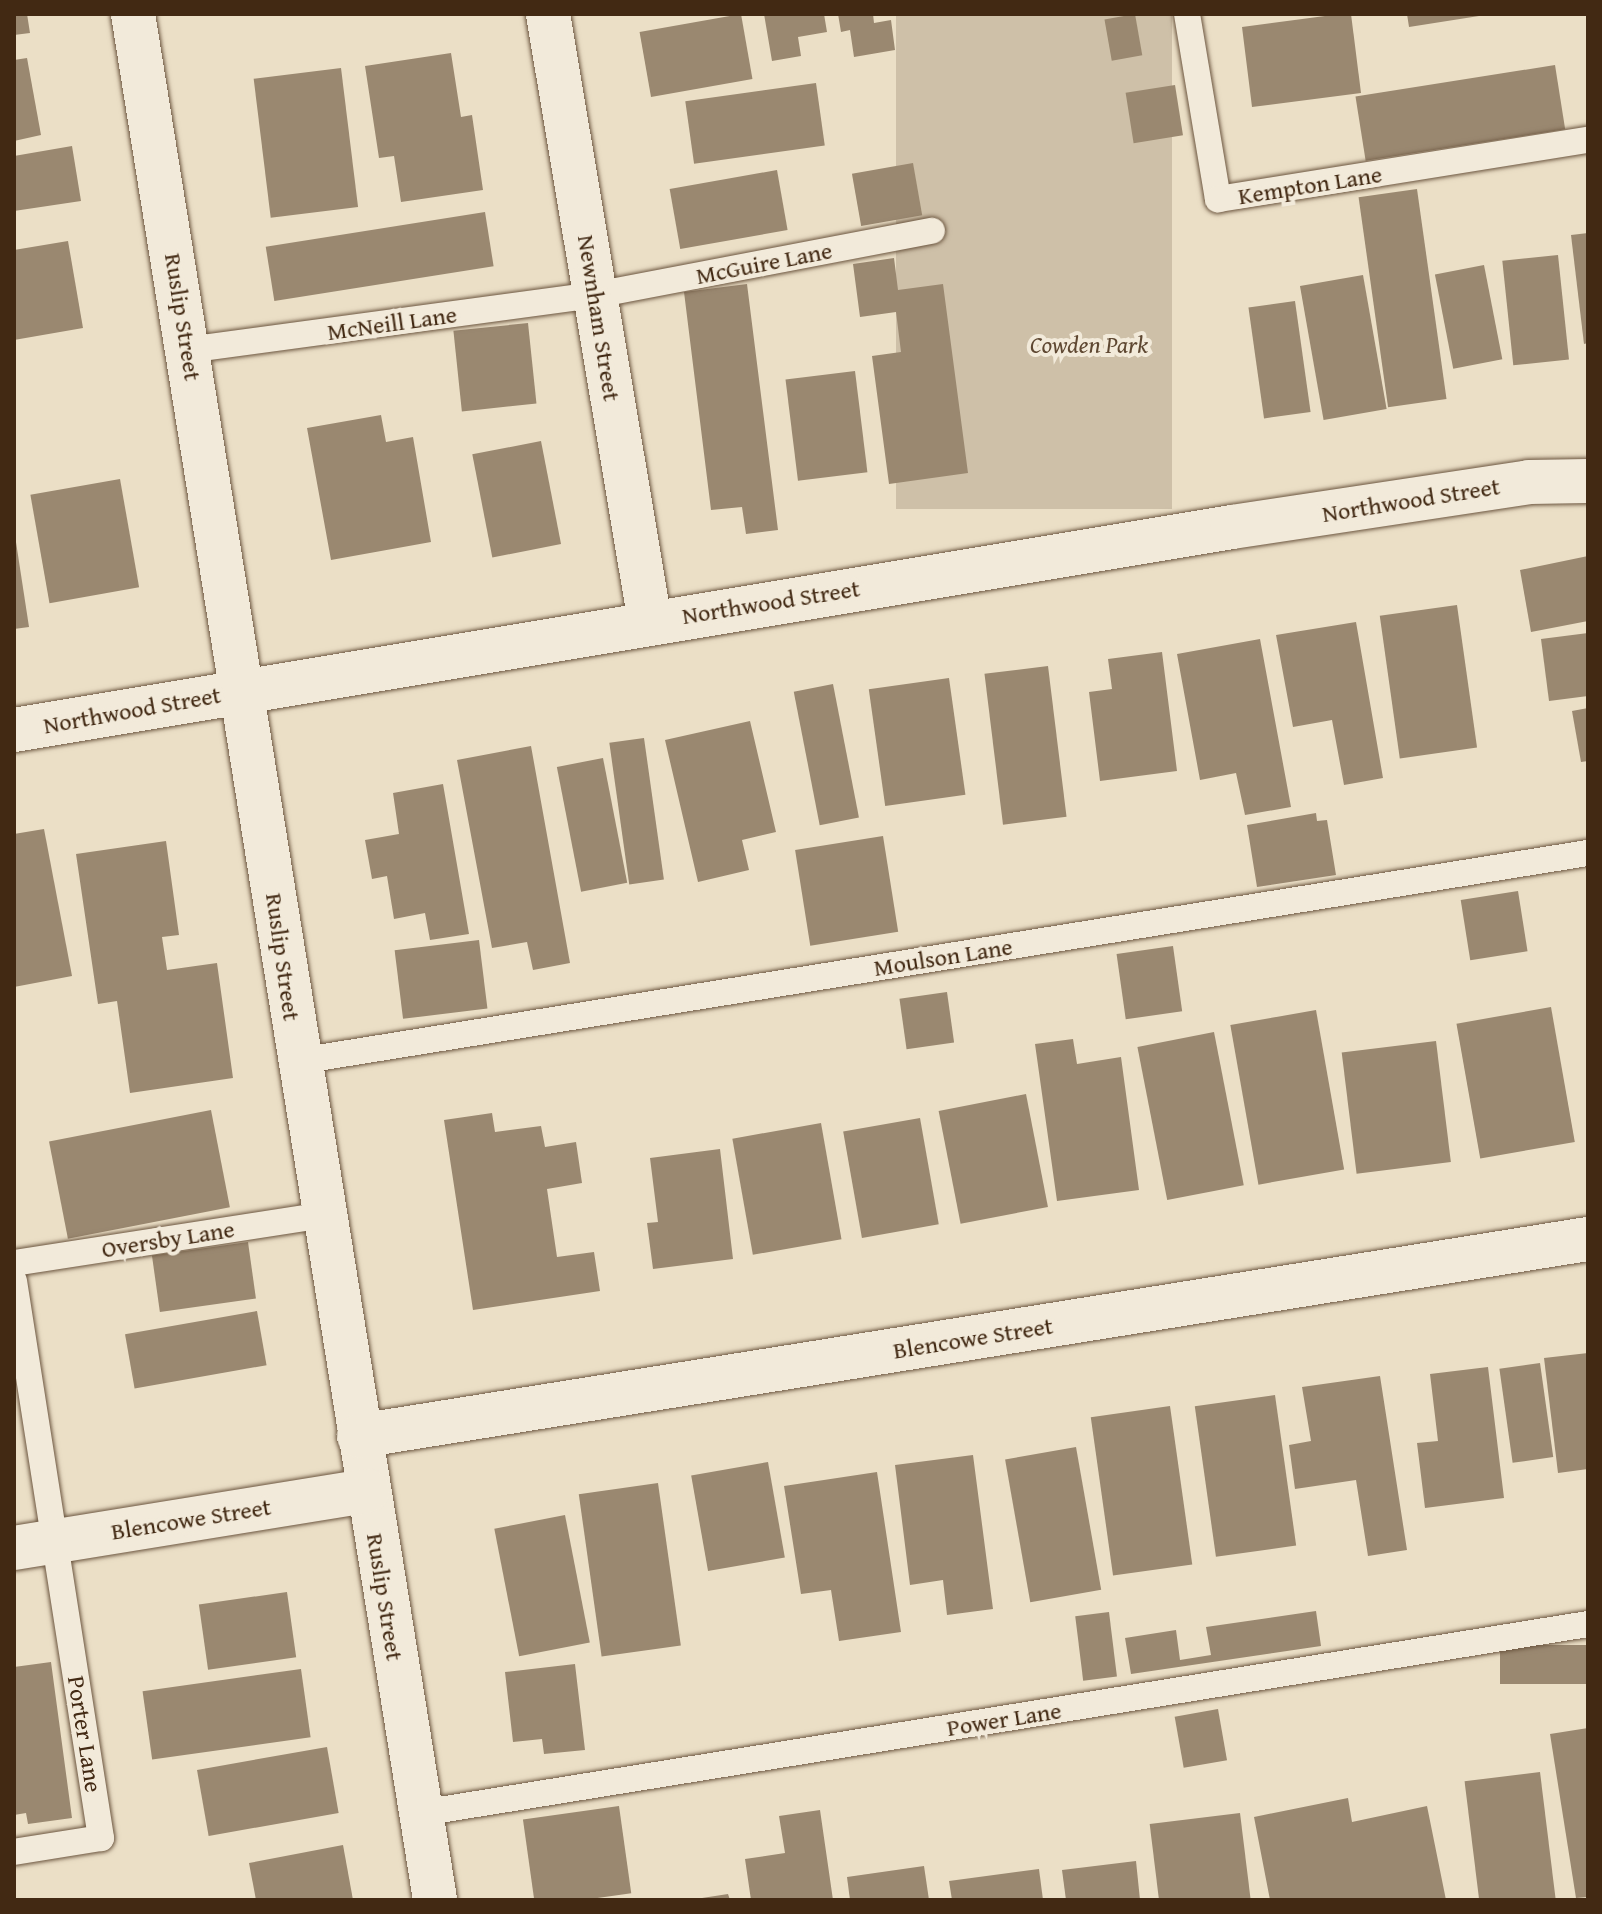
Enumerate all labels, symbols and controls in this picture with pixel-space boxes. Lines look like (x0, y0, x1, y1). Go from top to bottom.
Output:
street label: Kempton Lane (1236, 159, 1384, 211)
street label: Newnham Street (572, 233, 626, 403)
street label: McGuire Lane (694, 236, 834, 290)
street label: Ruslip Street (159, 251, 207, 383)
street label: McNeill Lane (325, 300, 459, 346)
park label: Cowden Park (1030, 331, 1148, 359)
street label: Northwood Street (1320, 472, 1502, 528)
street label: Northwood Street (680, 574, 862, 630)
street label: Northwood Street (41, 680, 223, 740)
street label: Ruslip Street (260, 891, 306, 1023)
street label: Moulson Lane (872, 932, 1014, 982)
street label: Oversby Lane (100, 1214, 236, 1264)
street label: Blencowe Street (891, 1311, 1055, 1365)
street label: Blencowe Street (109, 1492, 273, 1546)
street label: Ruslip Street (361, 1531, 409, 1663)
street label: Porter Lane (62, 1674, 108, 1794)
street label: Power Lane (945, 1696, 1063, 1742)

